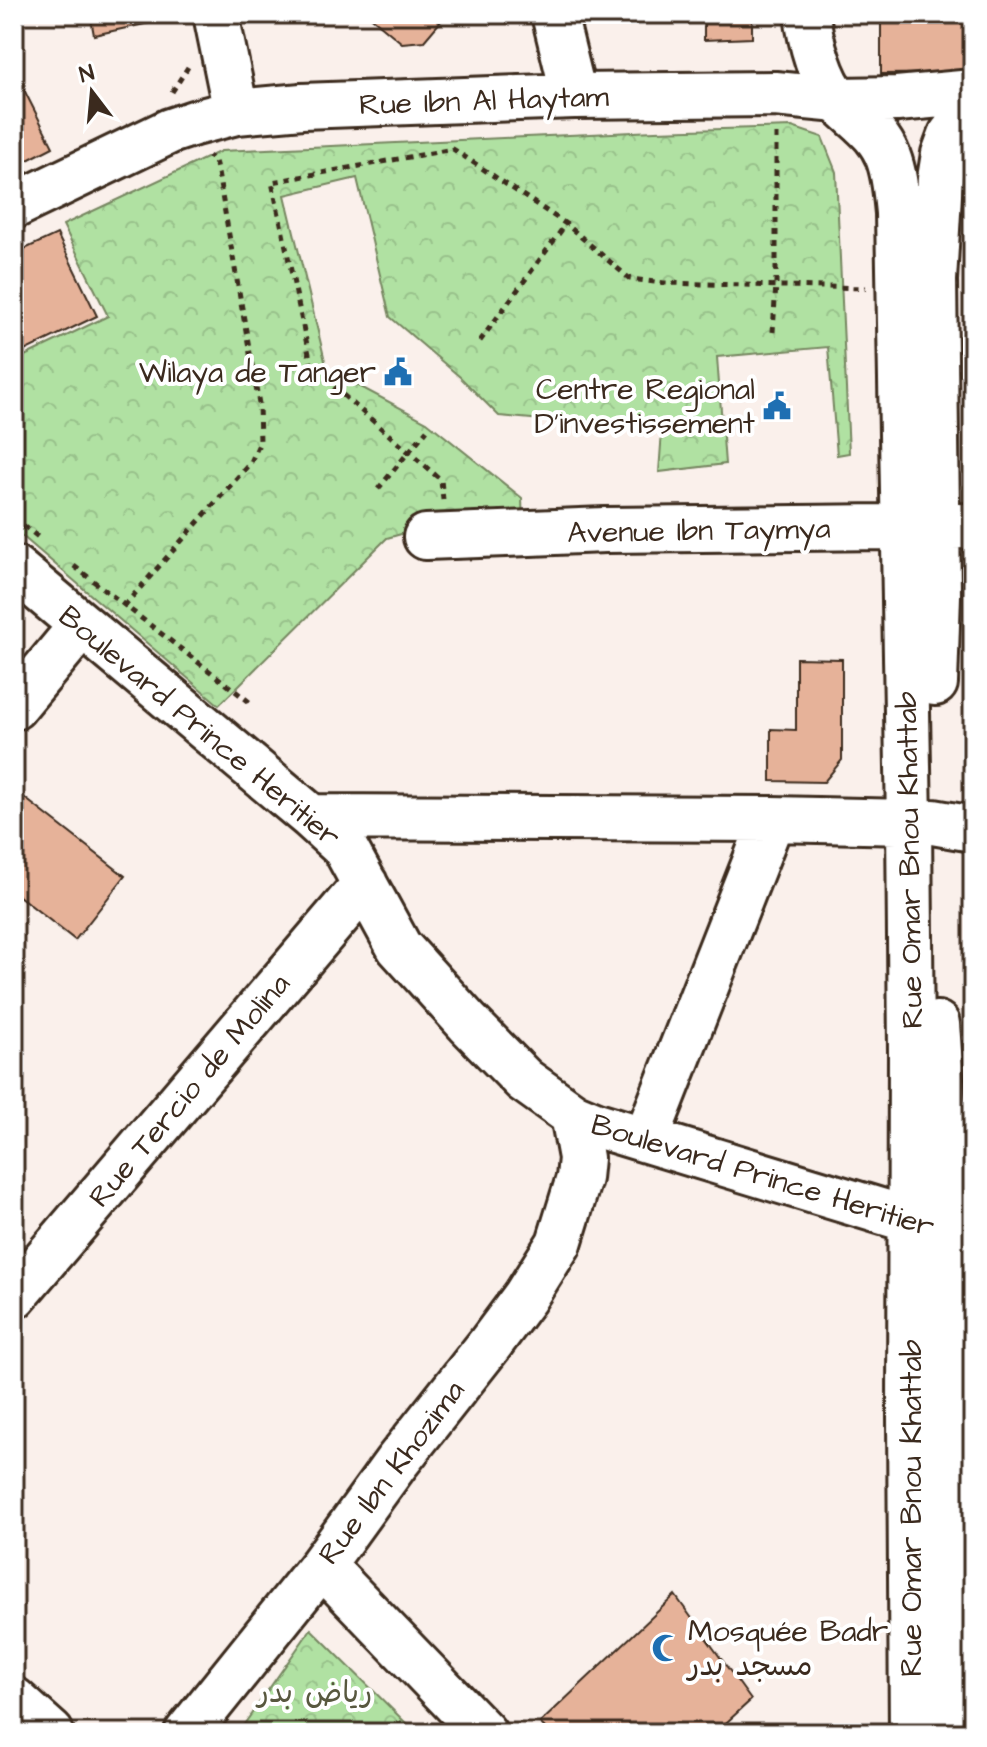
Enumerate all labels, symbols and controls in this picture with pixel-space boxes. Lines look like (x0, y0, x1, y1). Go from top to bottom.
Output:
north arrow (52, 52, 132, 132)
text: N (76, 57, 98, 91)
street label: Rue Ibn Al Haytam (358, 76, 610, 127)
place label: Wilaya de Tanger (139, 352, 376, 395)
public building icon: Wilaya de Tanger (383, 357, 413, 387)
place label: Centre Regional D'investissement (535, 369, 755, 445)
public building icon: Centre Regional D'investissement (762, 391, 792, 421)
street label: Avenue Ibn Taymya (567, 508, 831, 555)
street label: Boulevard Prince Heritier (49, 596, 349, 857)
street label: Rue Omar Bnou Khattab (886, 691, 934, 1029)
street label: Rue Tercio de Molina (79, 965, 300, 1217)
street label: Boulevard Prince Heritier (586, 1104, 939, 1248)
street label: Rue Omar Bnou Khattab (891, 1339, 933, 1677)
street label: Rue Ibn Khozima (308, 1372, 475, 1574)
place label: Mosquée Badr مسجد بدر (685, 1611, 888, 1687)
mosque icon: Mosquée Badr مسجد بدر (651, 1633, 681, 1663)
park label: رياض بدر (255, 1672, 372, 1714)

